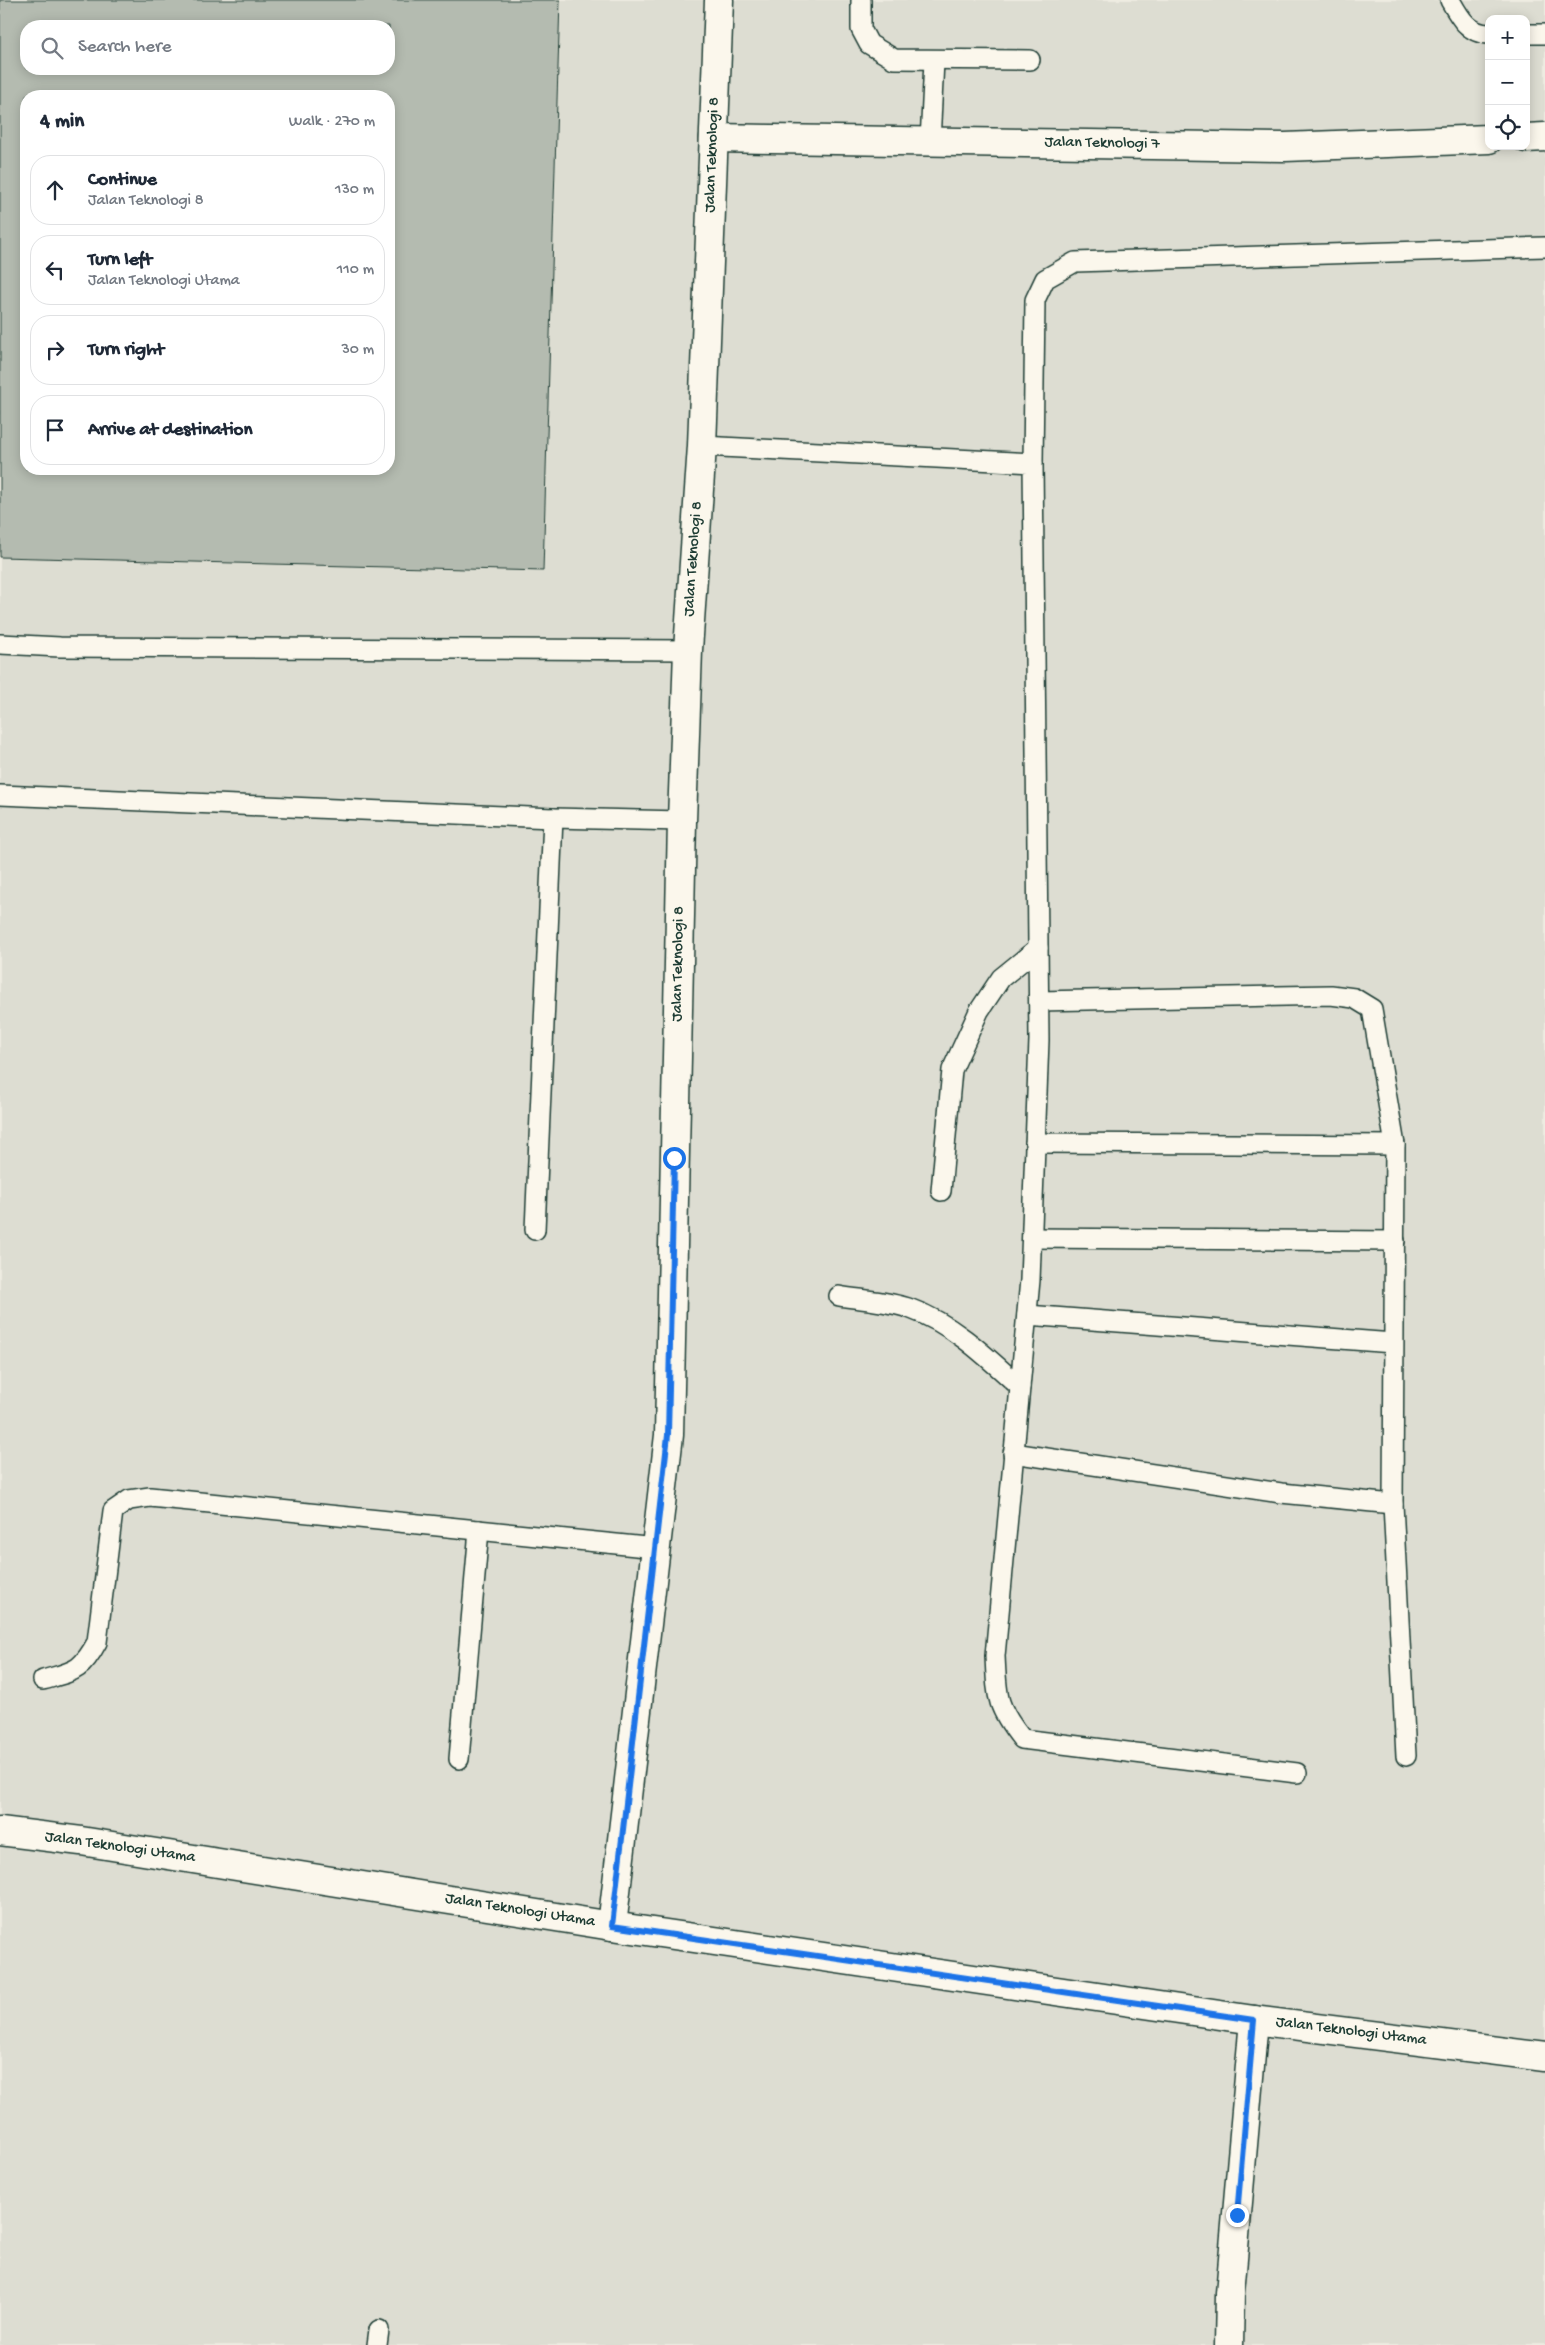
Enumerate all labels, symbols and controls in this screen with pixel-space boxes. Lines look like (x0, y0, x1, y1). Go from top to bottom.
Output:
map controls (1485, 15, 1530, 150)
button: + (1485, 15, 1530, 60)
search box (20, 20, 395, 75)
icon: search (38, 34, 66, 62)
text: Search here (78, 36, 172, 59)
button: − (1485, 60, 1530, 105)
street label: Jalan Teknologi 8 (701, 97, 725, 213)
button: locate (1485, 105, 1530, 150)
text: 4 min (40, 110, 84, 135)
text: Walk · 270 m (289, 113, 375, 132)
street label: Jalan Teknologi 7 (1044, 133, 1160, 155)
text: Continue (88, 169, 157, 192)
icon: ahead (41, 176, 69, 204)
text: 130 m (335, 181, 374, 200)
text: Jalan Teknologi 8 (88, 192, 204, 211)
text: Turn left (88, 249, 152, 272)
icon: left (41, 256, 69, 284)
text: 110 m (337, 261, 374, 280)
text: Jalan Teknologi Utama (88, 272, 240, 291)
icon: right (41, 336, 69, 364)
text: Turn right (88, 339, 164, 362)
text: 30 m (341, 341, 374, 360)
icon: arrive (41, 416, 69, 444)
text: Arrive at destination (88, 419, 252, 442)
street label: Jalan Teknologi 8 (680, 500, 708, 617)
street label: Jalan Teknologi 8 (668, 906, 690, 1022)
route start (663, 1147, 686, 1170)
street label: Jalan Teknologi Utama (44, 1828, 198, 1868)
street label: Jalan Teknologi Utama (444, 1890, 597, 1932)
street label: Jalan Teknologi Utama (1275, 2013, 1429, 2051)
route end (1226, 2204, 1249, 2227)

